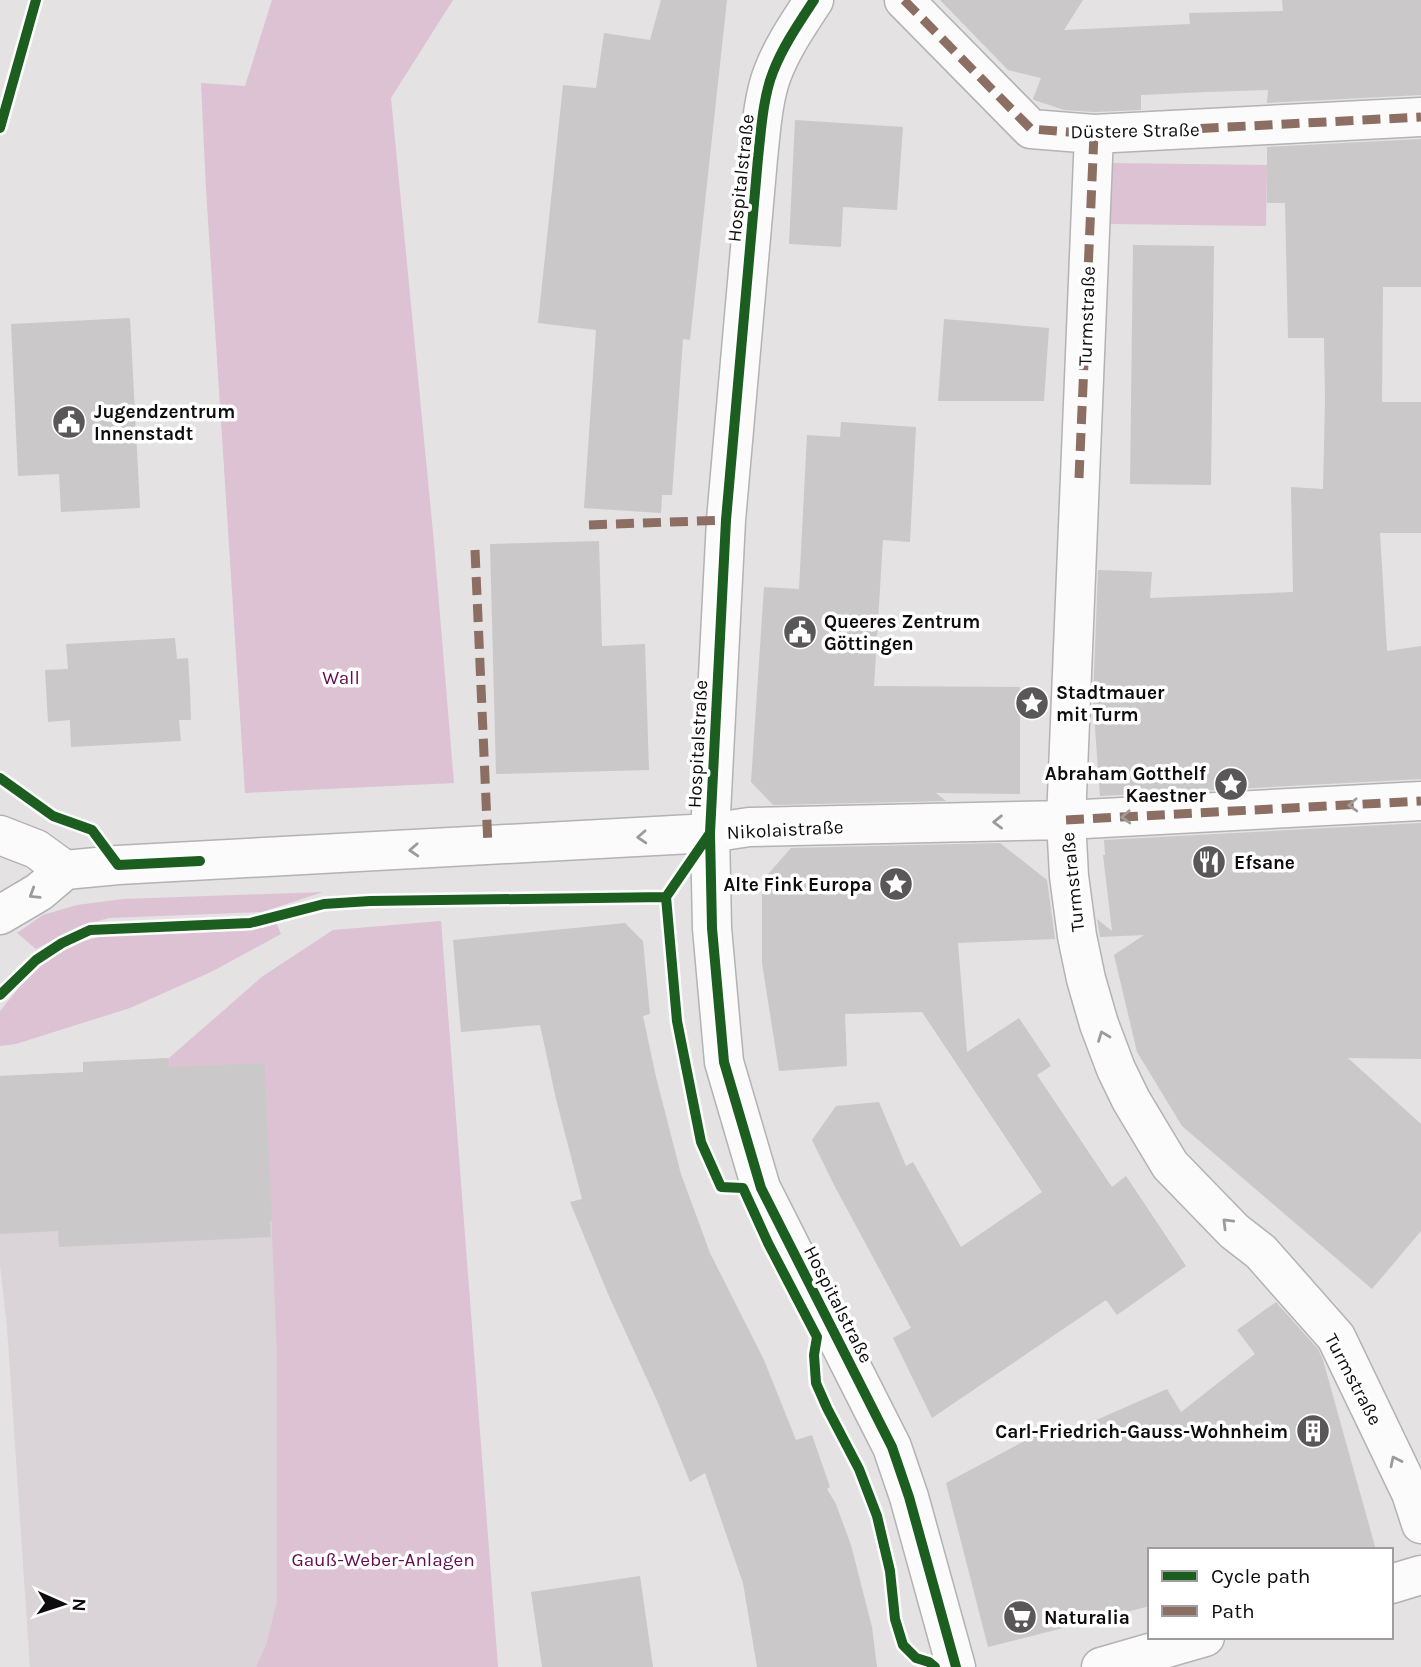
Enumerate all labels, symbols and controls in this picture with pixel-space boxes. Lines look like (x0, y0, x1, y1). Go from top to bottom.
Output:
street label: Hospitalstraße (723, 113, 759, 243)
street label: Düstere Straße (1070, 119, 1200, 143)
street label: Turmstraße (1074, 266, 1100, 366)
place label: Jugendzentrum Innenstadt (94, 401, 235, 445)
public building icon: Jugendzentrum Innenstadt (50, 403, 88, 441)
place label: Queeres Zentrum Göttingen (824, 611, 980, 655)
public building icon: Queeres Zentrum Göttingen (781, 613, 819, 651)
park label: Wall (322, 667, 360, 689)
street label: Hospitalstraße (684, 679, 712, 809)
place label: Stadtmauer mit Turm (1056, 682, 1165, 726)
place icon: Stadtmauer mit Turm (1013, 684, 1051, 722)
place label: Abraham Gotthelf Kaestner (1045, 763, 1207, 807)
place icon: Abraham Gotthelf Kaestner (1212, 765, 1250, 803)
one-way arrow (1347, 797, 1358, 812)
one-way arrow (1120, 810, 1131, 825)
one-way arrow (992, 814, 1002, 830)
street label: Nikolaistraße (726, 816, 844, 844)
one-way arrow (636, 830, 647, 845)
street label: Turmstraße (1057, 831, 1089, 933)
one-way arrow (409, 843, 420, 858)
restaurant icon: Efsane (1190, 843, 1228, 881)
place label: Efsane (1234, 852, 1295, 874)
place icon: Alte Fink Europa (877, 865, 915, 903)
place label: Alte Fink Europa (723, 874, 872, 896)
one-way arrow (29, 885, 42, 898)
one-way arrow (1098, 1030, 1112, 1042)
one-way arrow (1222, 1219, 1235, 1232)
street label: Hospitalstraße (799, 1242, 877, 1367)
street label: Turmstraße (1320, 1330, 1386, 1429)
building icon: Carl-Friedrich-Gauss-Wohnheim (1294, 1412, 1332, 1450)
place label: Carl-Friedrich-Gauss-Wohnheim (995, 1421, 1288, 1443)
one-way arrow (1390, 1456, 1404, 1468)
legend (1148, 1548, 1393, 1639)
park label: Gauß-Weber-Anlagen (291, 1549, 475, 1571)
text: Cycle path (1211, 1564, 1311, 1588)
north arrow (28, 1569, 98, 1639)
text: N (68, 1597, 90, 1612)
supermarket icon: Naturalia (1001, 1598, 1039, 1636)
text: Path (1211, 1599, 1255, 1623)
place label: Naturalia (1044, 1607, 1130, 1629)

